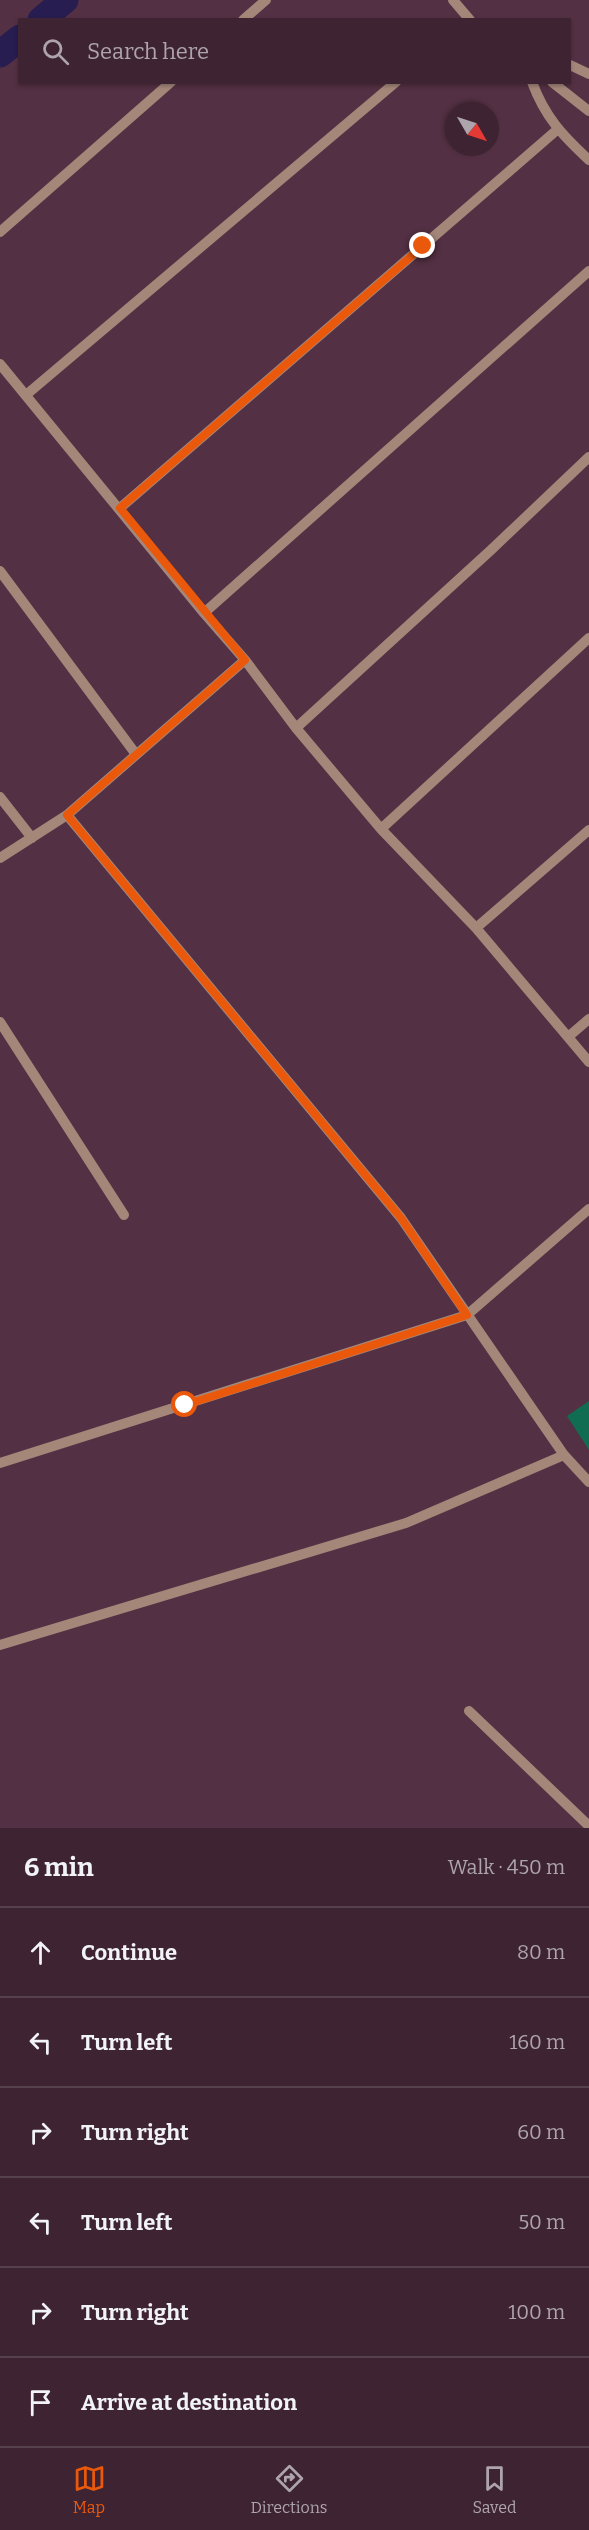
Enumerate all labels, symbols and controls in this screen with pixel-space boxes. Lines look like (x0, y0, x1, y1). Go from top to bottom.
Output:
search box (18, 18, 571, 84)
icon: search (39, 35, 72, 68)
text: Search here (87, 38, 209, 65)
north arrow (445, 102, 499, 156)
route end (409, 232, 435, 258)
route start (171, 1391, 197, 1417)
text: 6 min (24, 1852, 94, 1883)
text: Walk · 450 m (448, 1855, 565, 1879)
icon: ahead (24, 1936, 57, 1969)
text: Continue (81, 1939, 177, 1966)
text: 80 m (517, 1940, 565, 1964)
icon: left (24, 2026, 57, 2059)
text: Turn left (81, 2029, 173, 2056)
text: 160 m (509, 2030, 565, 2054)
icon: right (24, 2116, 57, 2149)
text: Turn right (81, 2119, 189, 2146)
text: 60 m (517, 2120, 565, 2144)
icon: left (24, 2206, 57, 2239)
text: Turn left (81, 2209, 173, 2236)
text: 50 m (518, 2210, 565, 2234)
icon: right (24, 2296, 57, 2329)
text: Turn right (81, 2299, 189, 2326)
text: 100 m (508, 2300, 565, 2324)
icon: arrive (24, 2386, 57, 2419)
text: Arrive at destination (81, 2389, 297, 2416)
tab: Map (73, 2462, 106, 2517)
tab: Directions (251, 2462, 328, 2517)
tab: Saved (473, 2462, 516, 2517)

